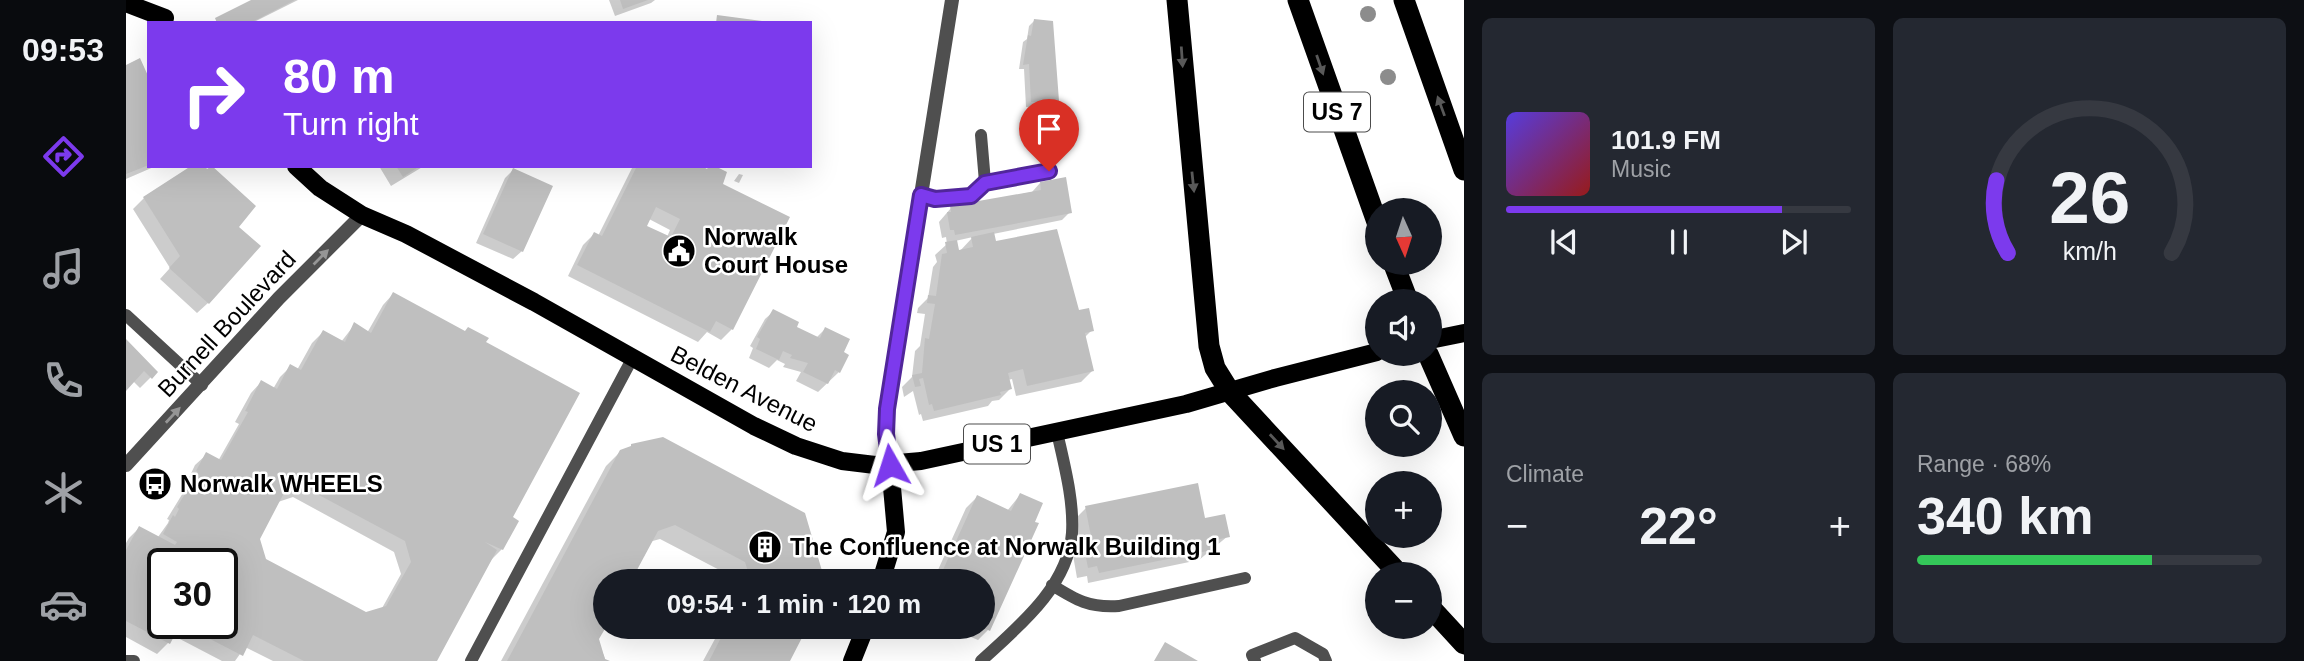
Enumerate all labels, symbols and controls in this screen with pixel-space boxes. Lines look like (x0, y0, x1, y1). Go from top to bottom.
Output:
text: 09:53 (22, 32, 104, 68)
one-way arrow (1177, 46, 1188, 68)
icon: right (168, 49, 259, 140)
text: 80 m (283, 49, 395, 103)
one-way arrow (1315, 54, 1326, 75)
road number: US 7 (1304, 92, 1370, 132)
one-way arrow (1435, 95, 1446, 116)
pin (1019, 99, 1079, 171)
text: Turn right (283, 106, 419, 142)
icon: arrive (1030, 110, 1068, 148)
text: 101.9 FM (1611, 125, 1721, 155)
icon: directions (39, 132, 88, 181)
text: Music (1611, 156, 1671, 182)
text: 26 (2049, 157, 2130, 238)
one-way arrow (1188, 171, 1199, 193)
north arrow (1365, 198, 1442, 275)
map controls (1365, 198, 1442, 639)
place label: Norwalk Court House (704, 223, 848, 278)
icon: previous (1545, 223, 1583, 261)
icon: pause (1660, 223, 1698, 261)
icon: next (1775, 223, 1813, 261)
public building icon: Norwalk Court House (660, 232, 698, 270)
text: km/h (2062, 237, 2117, 265)
icon: music (39, 244, 88, 293)
street label: Burnell Boulevard (152, 245, 301, 402)
one-way arrow (312, 249, 328, 266)
button: sound (1365, 289, 1442, 366)
street label: Belden Avenue (666, 340, 822, 437)
icon: phone (39, 356, 88, 405)
button: search (1365, 380, 1442, 457)
one-way arrow (164, 407, 180, 424)
road number: US 1 (964, 424, 1030, 464)
position arrow (853, 428, 927, 502)
one-way arrow (1268, 433, 1284, 450)
text: Range · 68% (1917, 451, 2051, 477)
text: Climate (1506, 461, 1584, 487)
bus stop icon: Norwalk WHEELS (136, 465, 174, 503)
icon: climate (39, 468, 88, 517)
place label: Norwalk WHEELS (180, 470, 383, 497)
button: + (1365, 471, 1442, 548)
text: 340 km (1917, 487, 2093, 545)
text: 22° (1639, 497, 1718, 555)
text: − (1506, 505, 1528, 547)
text: + (1829, 505, 1851, 547)
building icon: The Confluence at Norwalk Building 1 (746, 528, 784, 566)
place label: The Confluence at Norwalk Building 1 (790, 533, 1221, 560)
speed limit sign: 30 (147, 548, 238, 639)
button: − (1365, 562, 1442, 639)
icon: car (39, 580, 88, 629)
text: 09:54 · 1 min · 120 m (667, 589, 921, 619)

